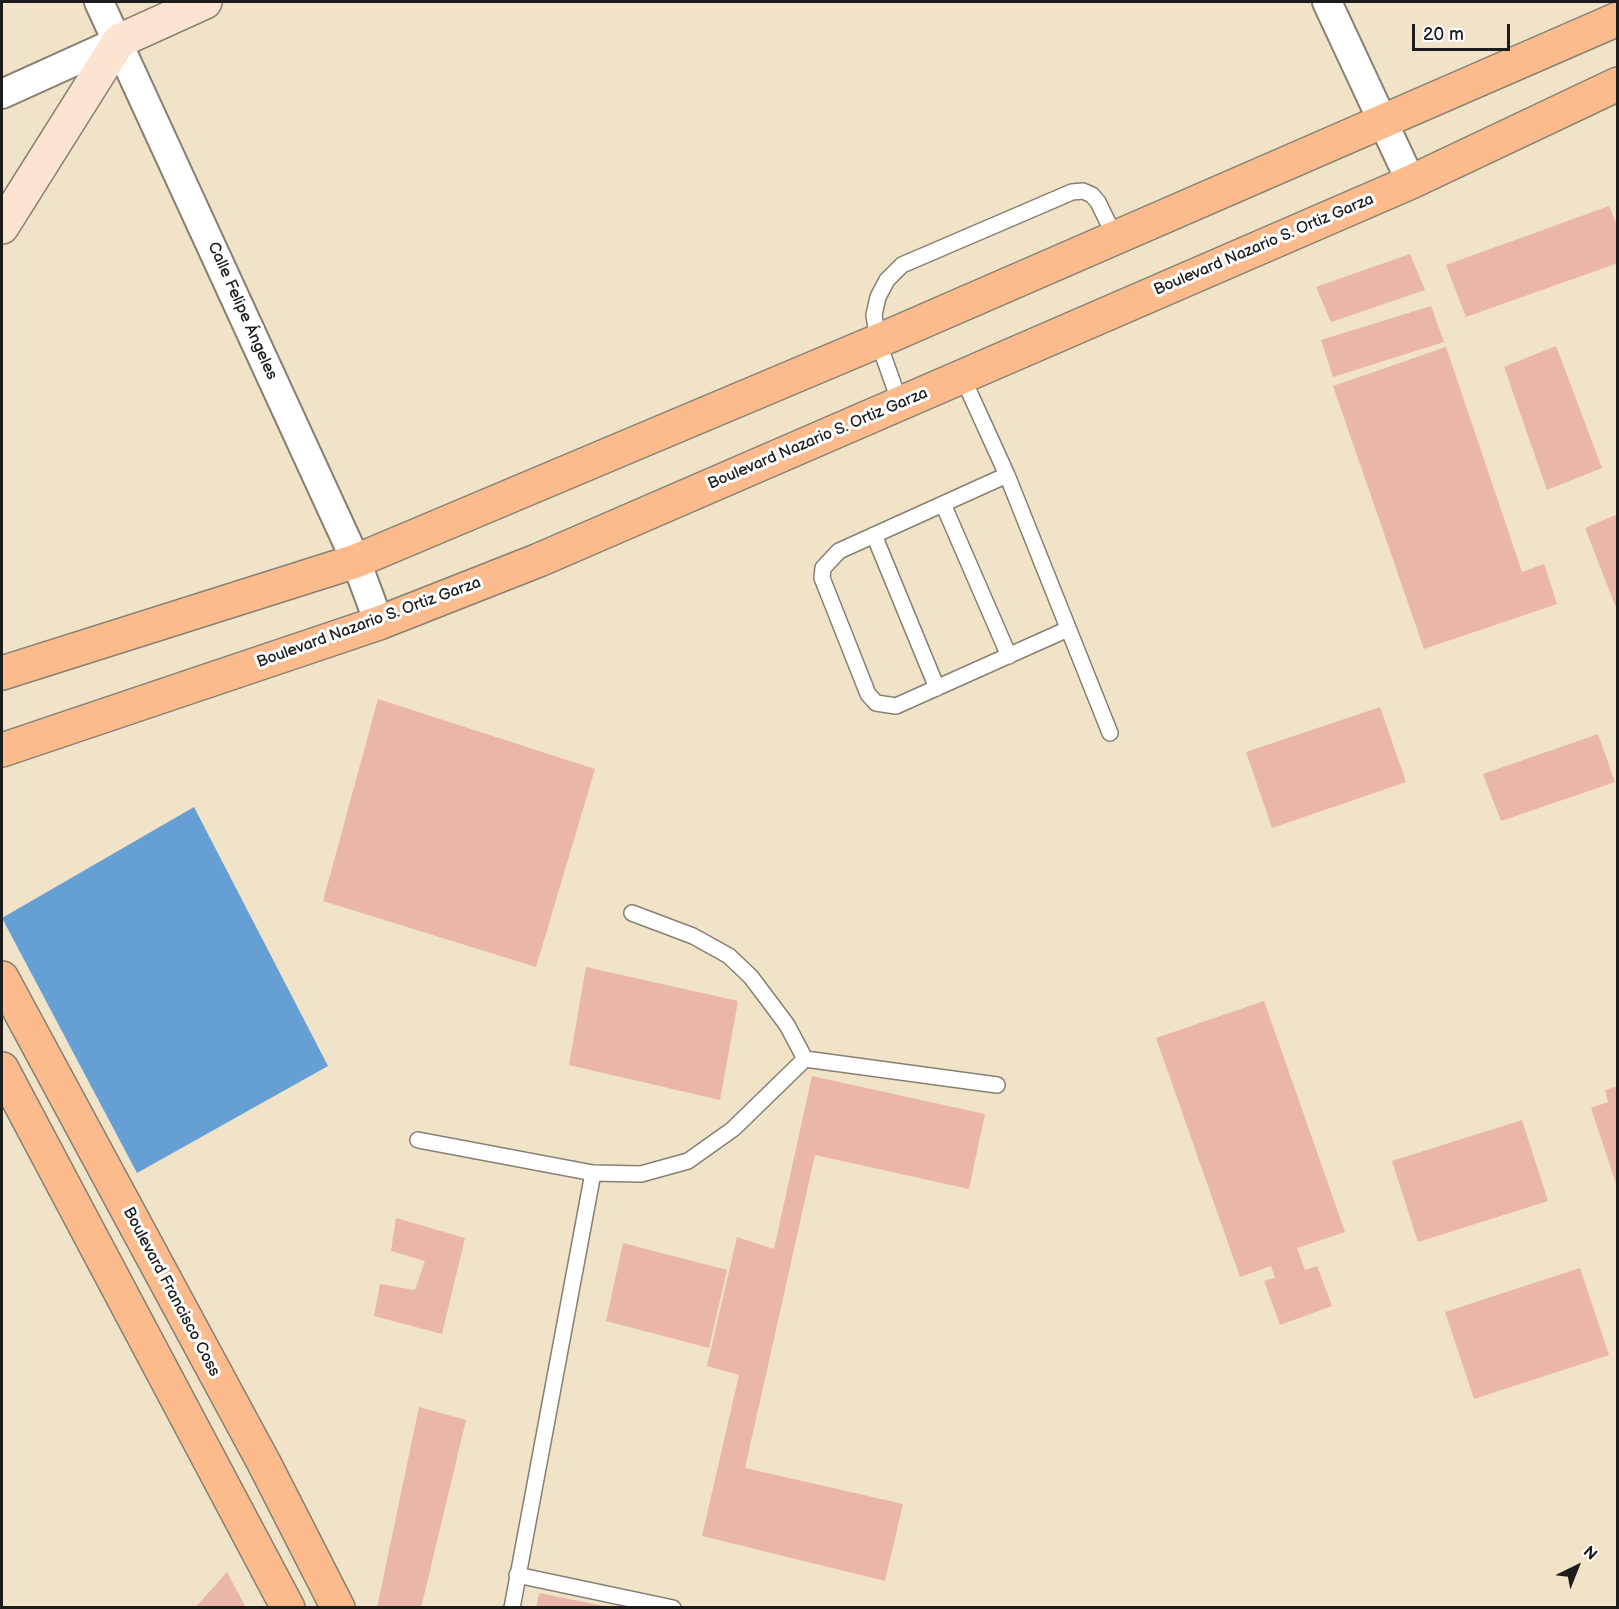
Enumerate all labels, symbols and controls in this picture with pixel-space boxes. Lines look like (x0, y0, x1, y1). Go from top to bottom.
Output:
scale bar (1415, 12, 1512, 50)
text: 20 m (1423, 24, 1464, 45)
street label: Boulevard Nazario S. Ortiz Garza (1151, 190, 1377, 300)
street label: Calle Felipe Ángeles (203, 239, 281, 383)
street label: Boulevard Nazario S. Ortiz Garza (705, 384, 931, 494)
street label: Boulevard Nazario S. Ortiz Garza (254, 573, 484, 673)
street label: Boulevard Francisco Coss (118, 1204, 224, 1380)
north arrow (1547, 1537, 1607, 1597)
text: N (1579, 1542, 1600, 1565)

